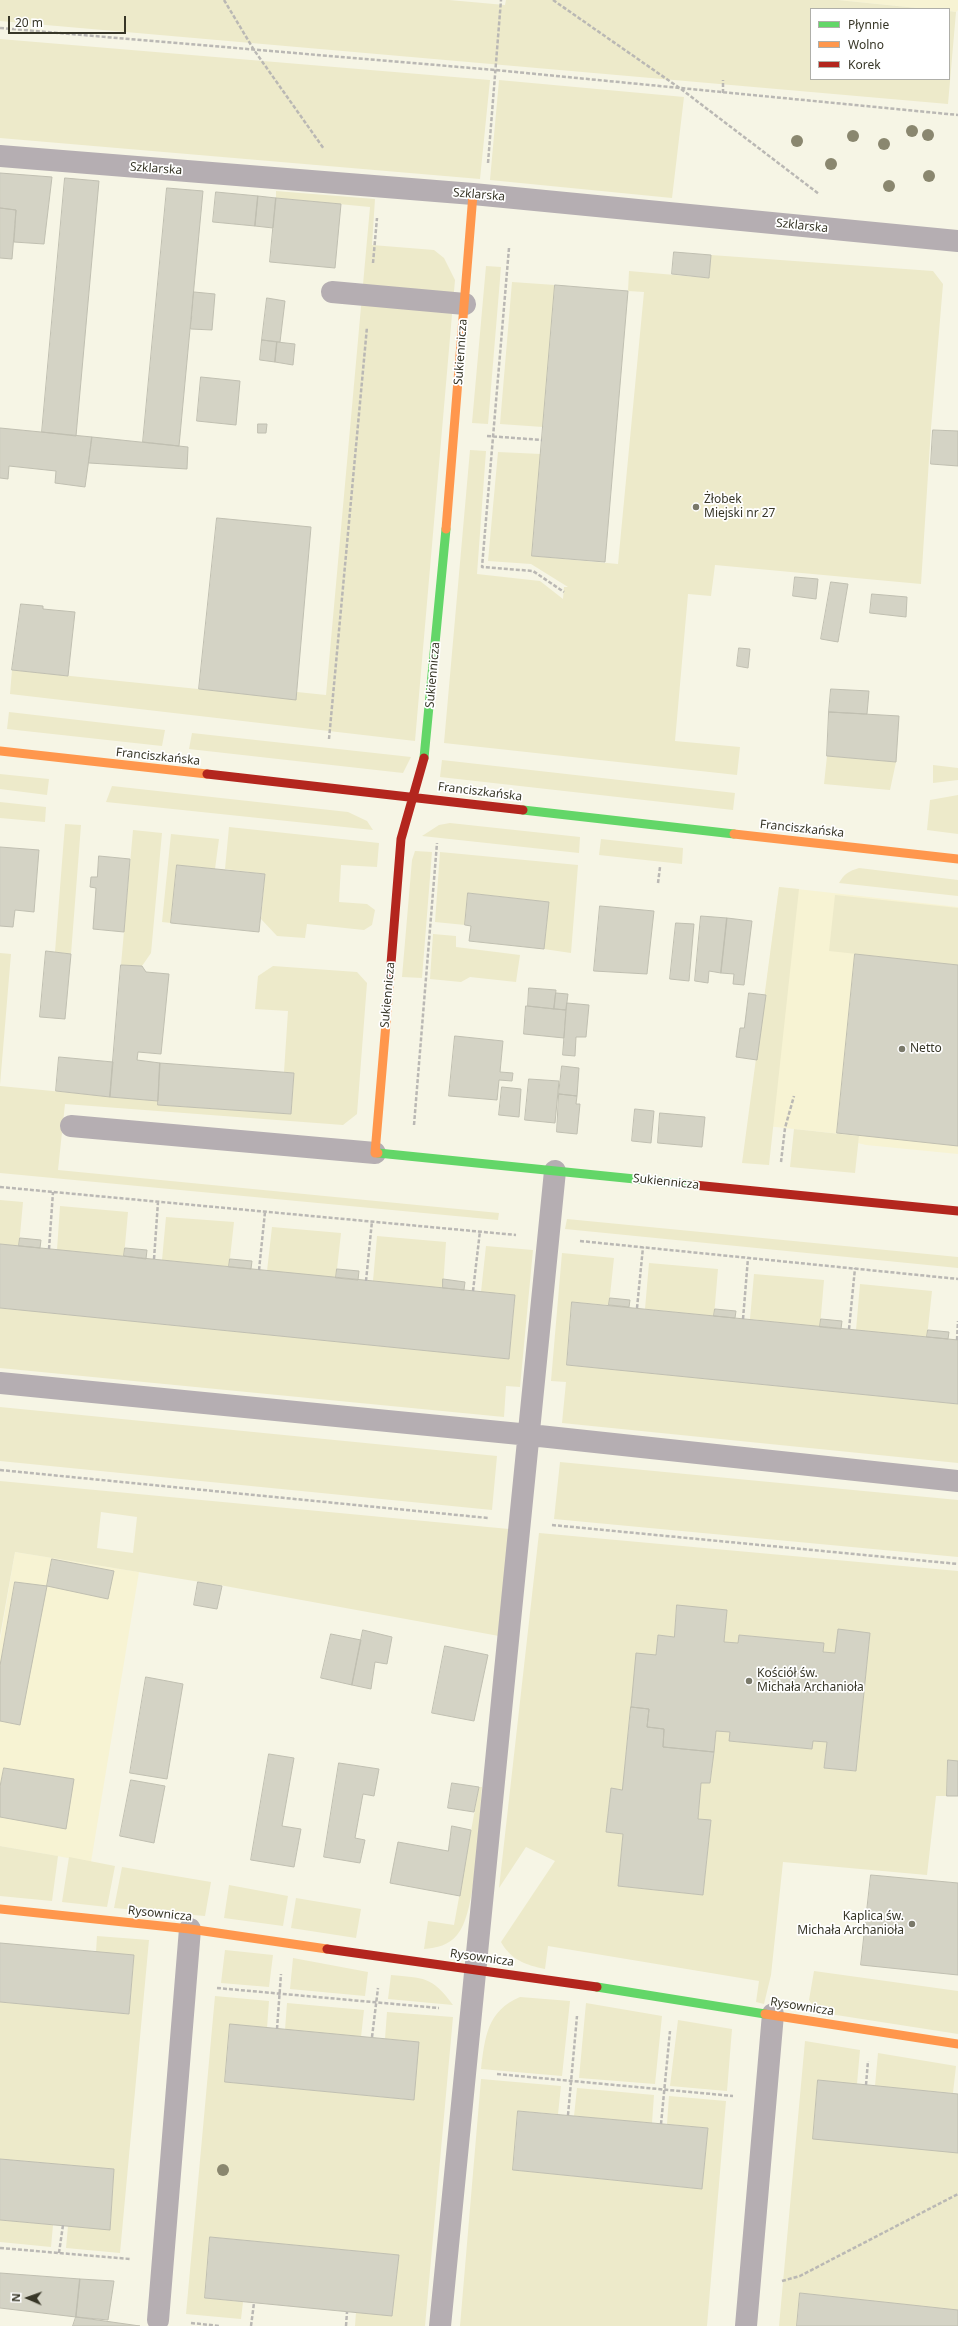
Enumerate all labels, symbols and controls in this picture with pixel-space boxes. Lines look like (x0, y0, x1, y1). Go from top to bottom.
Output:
scale bar (10, 8, 128, 34)
legend (810, 8, 950, 80)
text: 20 m (15, 14, 43, 31)
text: Płynnie (848, 16, 889, 33)
text: Wolno (848, 36, 884, 53)
text: Korek (848, 56, 881, 73)
street label: Szklarska (129, 160, 183, 178)
street label: Szklarska (452, 186, 506, 204)
street label: Szklarska (775, 216, 829, 236)
street label: Sukiennicza (452, 318, 470, 386)
place label: Żłobek Miejski nr 27 (704, 493, 775, 521)
marker: Żłobek Miejski nr 27 (691, 502, 701, 512)
street label: Sukiennicza (423, 641, 443, 709)
street label: Franciszkańska (115, 745, 201, 769)
street label: Franciszkańska (437, 780, 523, 804)
street label: Franciszkańska (759, 817, 845, 841)
street label: Sukiennicza (378, 961, 398, 1029)
place label: Netto (910, 1042, 942, 1056)
marker: Netto (897, 1044, 907, 1054)
street label: Sukiennicza (632, 1171, 700, 1193)
place label: Kościół św. Michała Archanioła (757, 1667, 864, 1695)
marker: Kościół św. Michała Archanioła (744, 1676, 754, 1686)
street label: Rysownicza (127, 1903, 193, 1925)
place label: Kaplica św. Michała Archanioła (797, 1910, 904, 1938)
marker: Kaplica św. Michała Archanioła (907, 1919, 917, 1929)
street label: Rysownicza (449, 1946, 515, 1970)
street label: Rysownicza (769, 1995, 835, 2019)
north arrow (8, 2278, 48, 2318)
text: N (8, 2293, 23, 2302)

